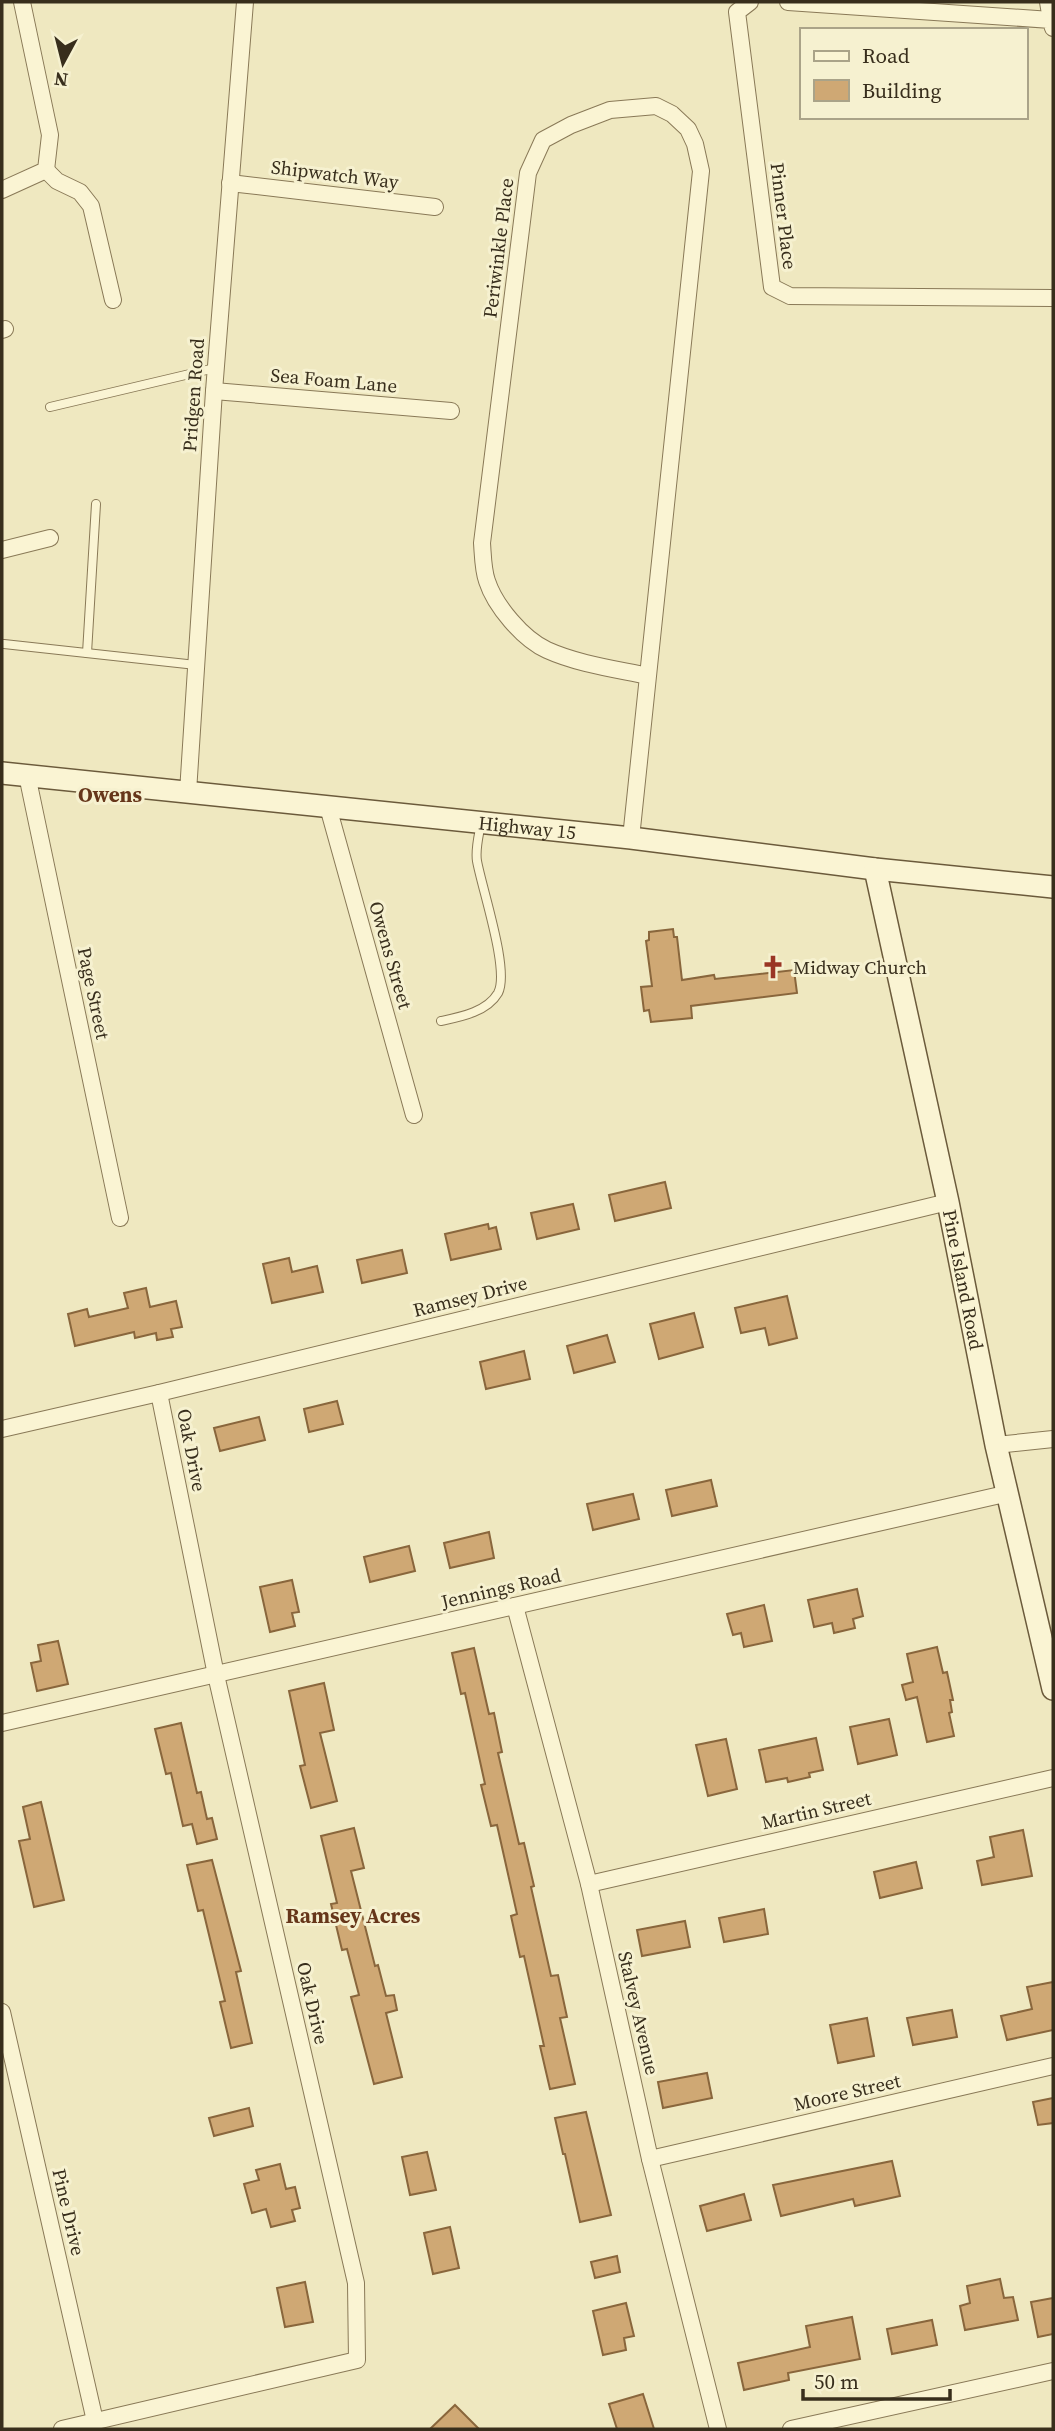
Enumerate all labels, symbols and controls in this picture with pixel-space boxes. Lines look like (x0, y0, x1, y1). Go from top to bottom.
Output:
north arrow (28, 28, 98, 98)
legend (800, 28, 1027, 119)
text: Road (862, 41, 910, 70)
text: N (52, 66, 69, 94)
text: Building (862, 76, 941, 105)
street label: Shipwatch Way (270, 153, 400, 195)
street label: Pinner Place (765, 161, 803, 271)
street label: Periwinkle Place (477, 176, 519, 320)
street label: Pridgen Road (176, 337, 210, 453)
street label: Sea Foam Lane (269, 362, 399, 398)
district label: Owens (78, 780, 143, 809)
street label: Highway 15 (477, 809, 577, 845)
street label: Owens Street (363, 898, 419, 1013)
street label: Page Street (72, 945, 117, 1042)
church icon: Midway Church (759, 953, 787, 981)
place label: Midway Church (793, 954, 927, 980)
street label: Pine Island Road (937, 1207, 990, 1352)
street label: Ramsey Drive (410, 1269, 530, 1323)
street label: Oak Drive (171, 1406, 213, 1494)
street label: Jennings Road (438, 1562, 564, 1615)
street label: Martin Street (759, 1785, 874, 1835)
district label: Ramsey Acres (286, 1901, 421, 1930)
street label: Stalvey Avenue (612, 1949, 666, 2077)
street label: Oak Drive (291, 1959, 335, 2047)
street label: Moore Street (791, 2067, 904, 2117)
street label: Pine Drive (46, 2166, 92, 2258)
scale bar (803, 2358, 950, 2402)
text: 50 m (814, 2367, 859, 2396)

